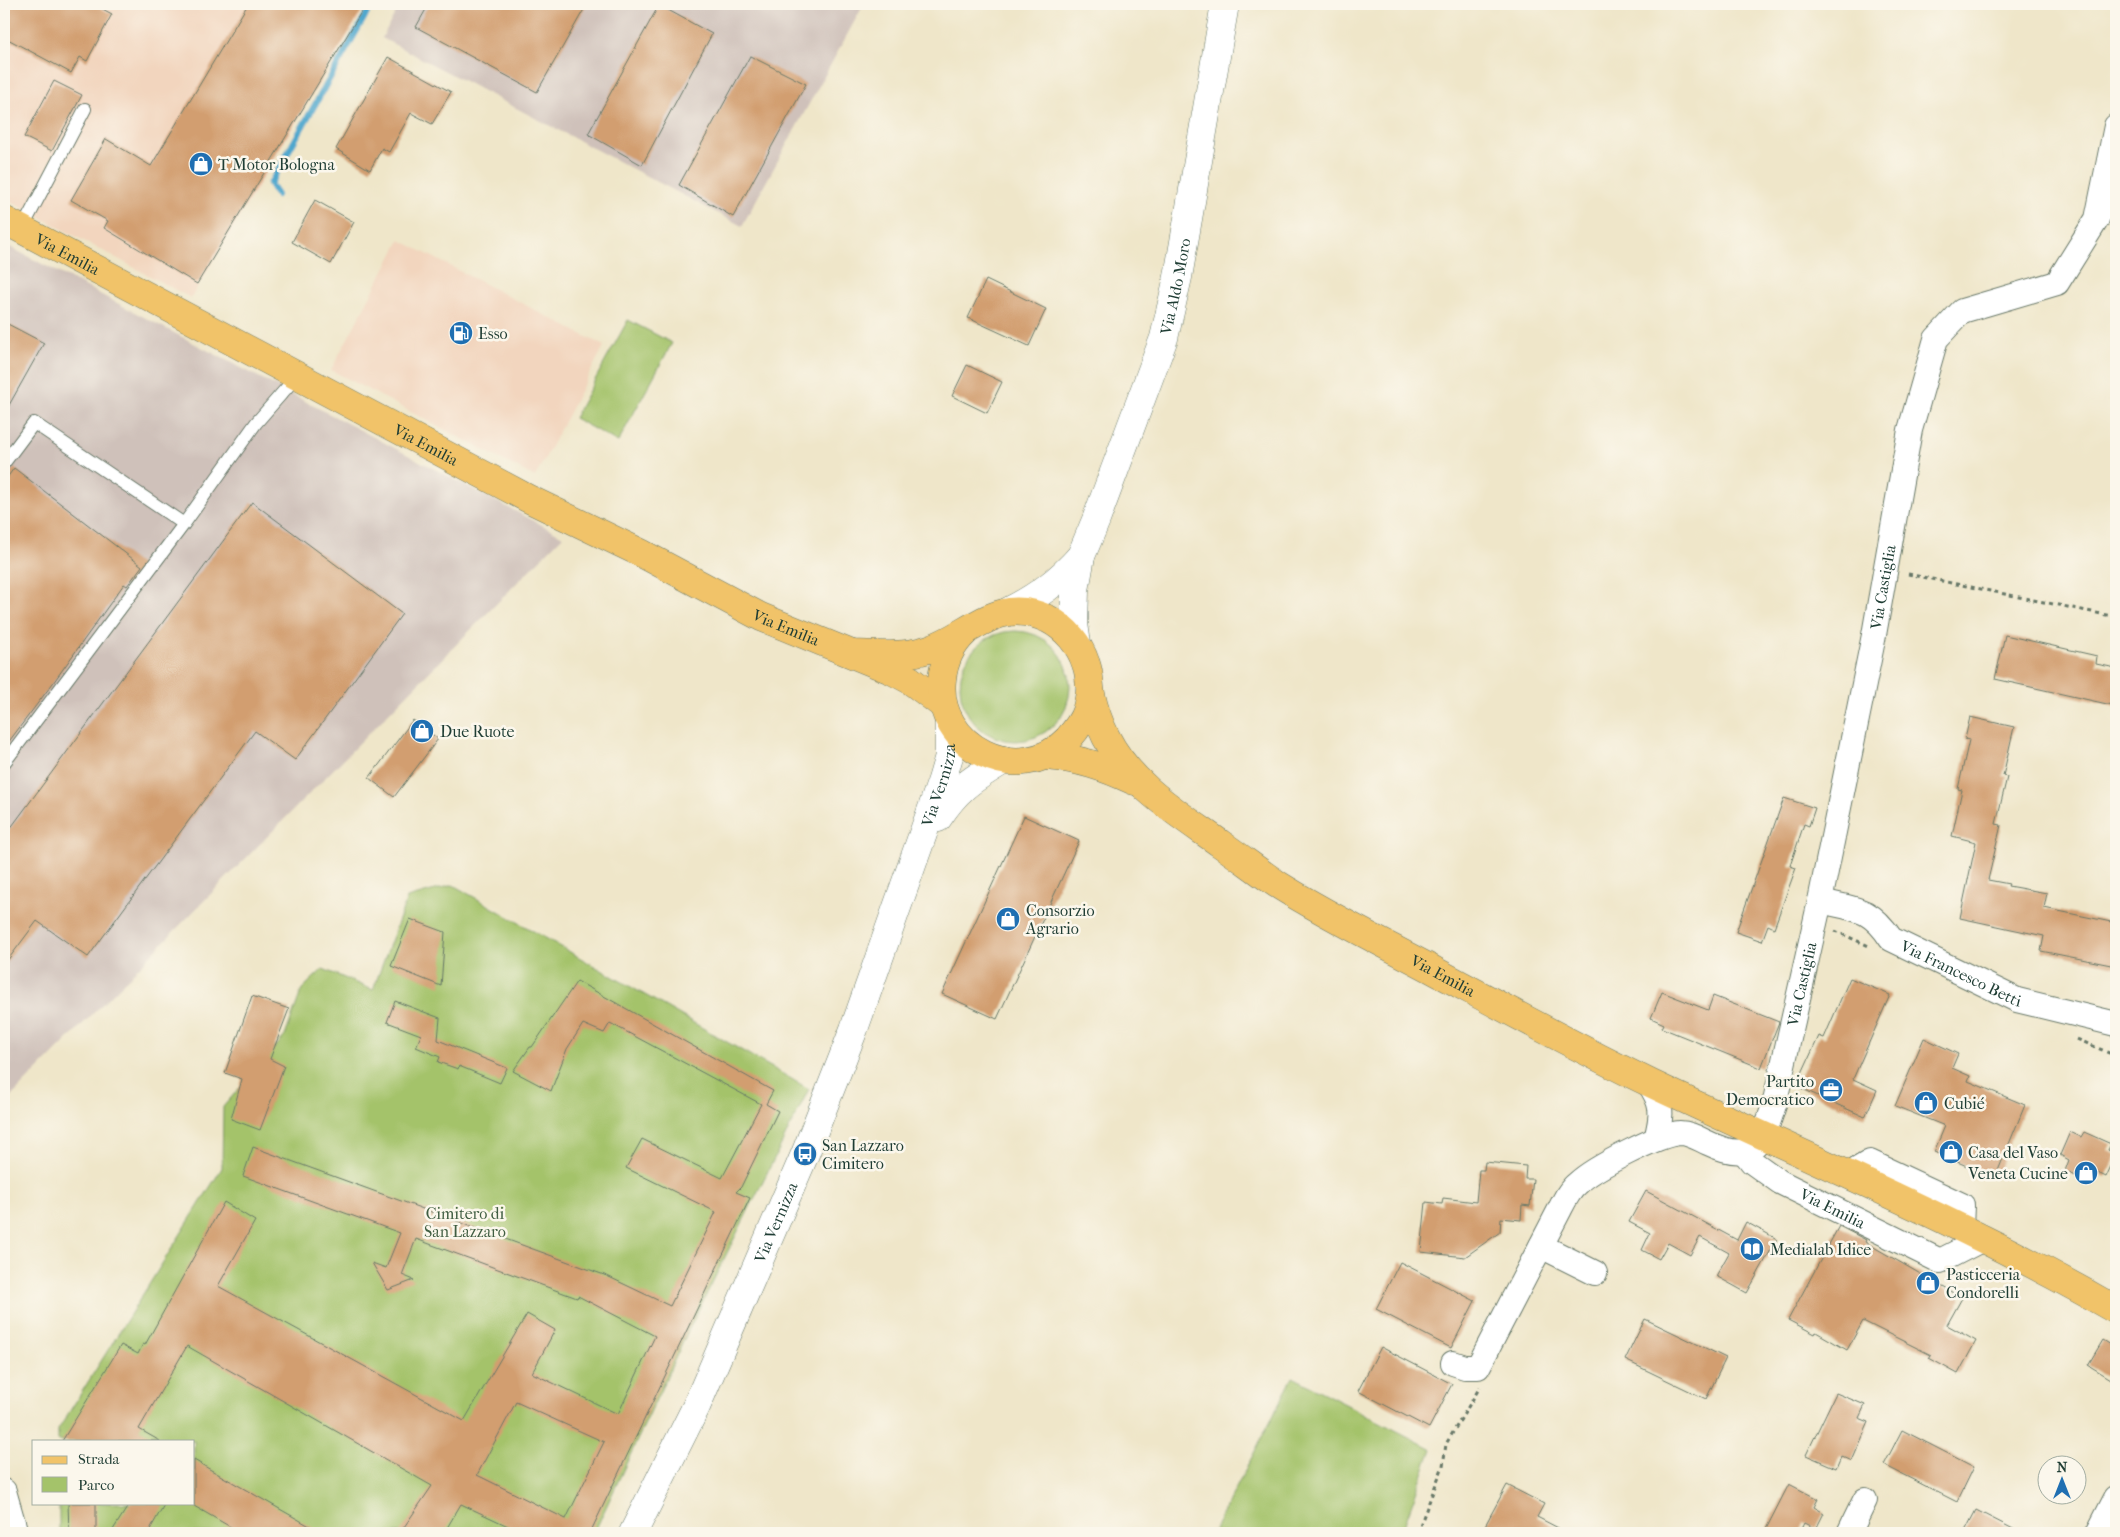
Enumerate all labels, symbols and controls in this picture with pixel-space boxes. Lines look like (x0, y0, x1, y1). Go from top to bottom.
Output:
shop icon: T Motor Bologna (188, 151, 214, 177)
place label: T Motor Bologna (218, 155, 335, 174)
street label: Via Emilia (31, 229, 103, 279)
street label: Via Aldo Moro (1156, 237, 1195, 337)
fuel station icon: Esso (448, 320, 474, 346)
place label: Esso (478, 324, 508, 343)
street label: Via Emilia (389, 419, 462, 470)
street label: Via Castiglia (1866, 543, 1900, 632)
street label: Via Emilia (748, 605, 823, 650)
shop icon: Due Ruote (409, 718, 435, 744)
place label: Due Ruote (440, 722, 515, 741)
street label: Via Vernizza (917, 743, 959, 830)
place label: Consorzio Agrario (1025, 901, 1095, 938)
shop icon: Consorzio Agrario (995, 906, 1021, 932)
street label: Via Francesco Betti (1897, 936, 2023, 1011)
street label: Via Castiglia (1783, 940, 1821, 1029)
street label: Via Emilia (1407, 950, 1479, 1001)
place label: Partito Democratico (1726, 1072, 1814, 1109)
office icon: Partito Democratico (1818, 1077, 1844, 1103)
shop icon: Cubié (1913, 1090, 1939, 1116)
place label: Cubié (1944, 1094, 1985, 1113)
place label: San Lazzaro Cimitero (822, 1136, 904, 1173)
shop icon: Casa del Vaso (1938, 1139, 1964, 1165)
bus stop icon: San Lazzaro Cimitero (792, 1141, 818, 1167)
place label: Casa del Vaso (1968, 1143, 2058, 1162)
shop icon: Veneta Cucine (2073, 1160, 2099, 1186)
place label: Veneta Cucine (1967, 1164, 2068, 1183)
street label: Via Vernizza (750, 1179, 802, 1267)
street label: Via Emilia (1796, 1184, 1869, 1233)
park label: Cimitero di San Lazzaro (424, 1204, 506, 1241)
library icon: Medialab Idice (1739, 1236, 1765, 1262)
place label: Medialab Idice (1770, 1240, 1871, 1259)
place label: Pasticceria Condorelli (1946, 1265, 2021, 1302)
shop icon: Pasticceria Condorelli (1915, 1270, 1941, 1296)
legend (32, 1440, 195, 1504)
text: Strada (78, 1450, 121, 1468)
north arrow (2038, 1454, 2088, 1504)
text: N (2057, 1459, 2068, 1476)
text: Parco (78, 1476, 115, 1494)

